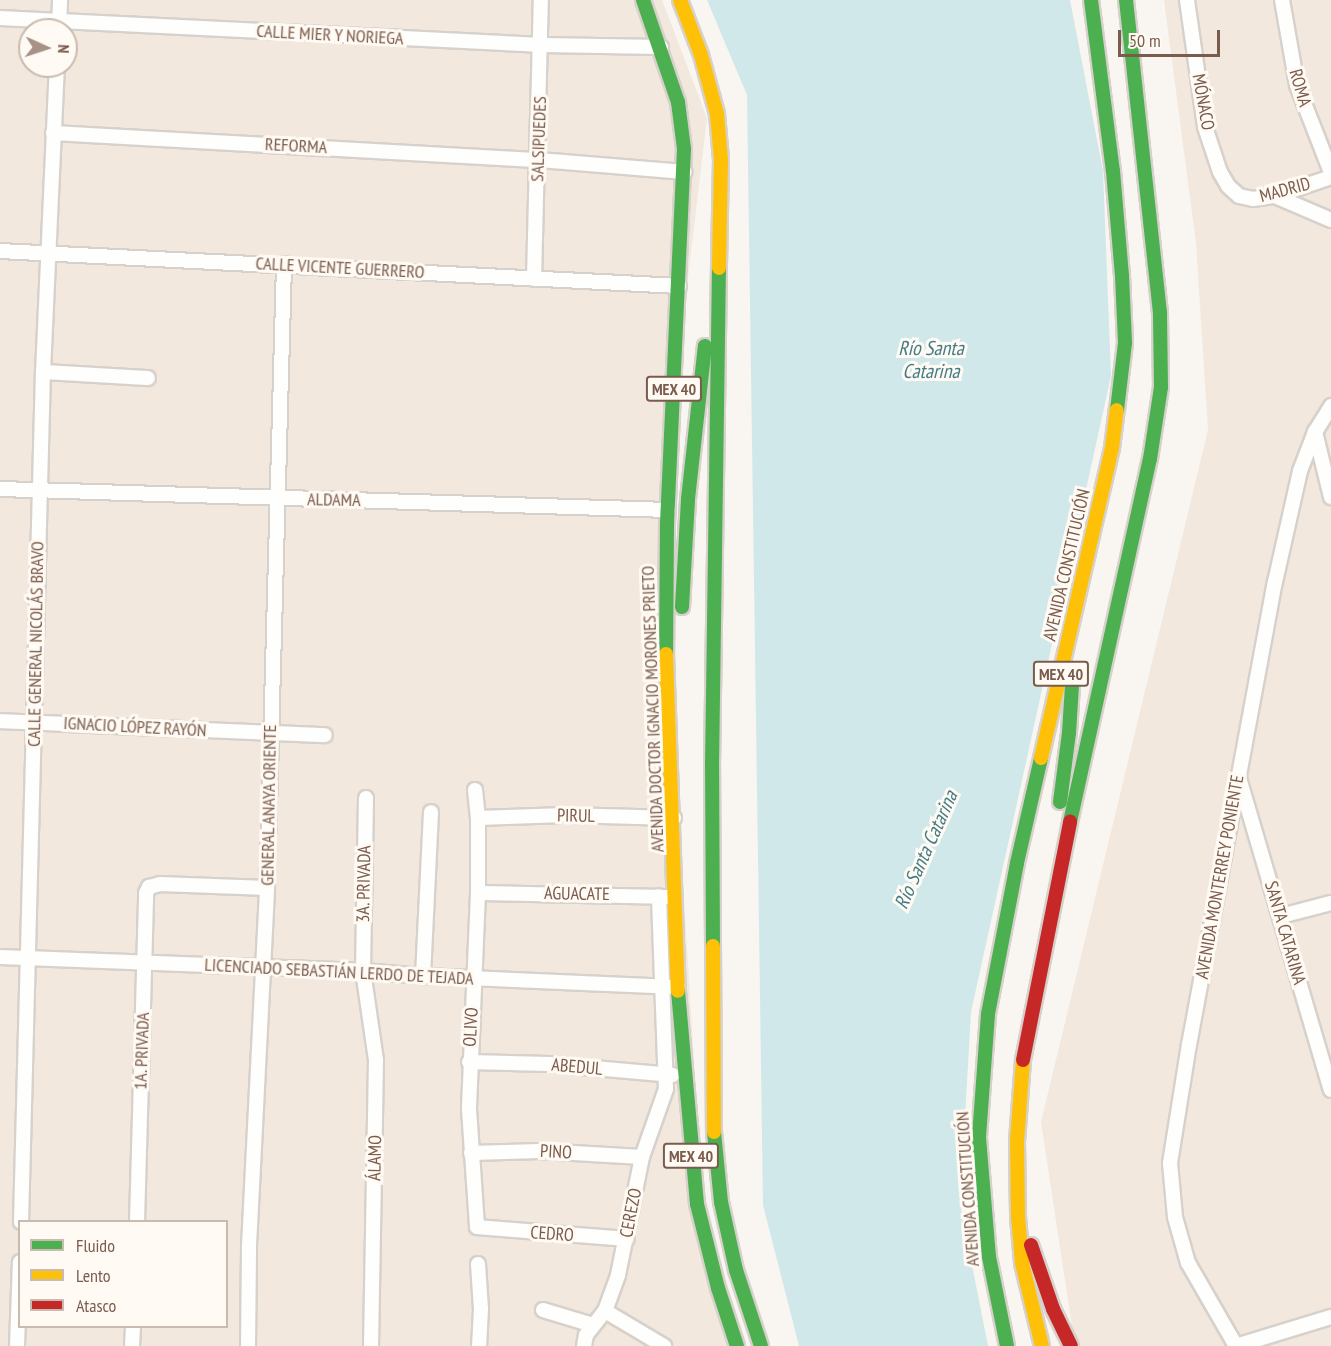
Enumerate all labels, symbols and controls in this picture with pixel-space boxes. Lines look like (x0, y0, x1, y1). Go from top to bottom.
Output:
north arrow (18, 18, 78, 78)
scale bar (1121, 18, 1223, 56)
street label: CALLE MIER Y NORIEGA (255, 20, 405, 50)
text: 50 m (1129, 29, 1161, 52)
text: N (54, 44, 74, 54)
street label: ROMA (1284, 67, 1316, 109)
street label: MÓNACO (1187, 72, 1219, 132)
street label: SALSIPUEDES (527, 96, 551, 182)
street label: REFORMA (264, 134, 328, 158)
street label: MADRID (1257, 173, 1313, 207)
street label: CALLE VICENTE GUERRERO (255, 253, 425, 283)
water label: Río Santa Catarina (898, 336, 964, 383)
road number: MEX 40 (646, 376, 702, 402)
street label: AVENIDA CONSTITUCIÓN (1039, 487, 1095, 643)
street label: ALDAMA (307, 489, 361, 511)
street label: CALLE GENERAL NICOLÁS BRAVO (23, 541, 49, 747)
street label: AVENIDA DOCTOR IGNACIO MORONES PRIETO (637, 565, 669, 853)
road number: MEX 40 (1032, 661, 1090, 687)
street label: IGNACIO LÓPEZ RAYÓN (63, 712, 207, 742)
street label: GENERAL ANAYA ORIENTE (257, 723, 281, 887)
street label: AVENIDA MONTERREY PONIENTE (1191, 773, 1249, 981)
water label: Río Santa Catarina (889, 787, 963, 913)
street label: PIRUL (557, 805, 595, 827)
street label: 3A. PRIVADA (353, 844, 375, 924)
street label: SANTA CATARINA (1260, 878, 1310, 988)
street label: AGUACATE (544, 883, 610, 905)
street label: LICENCIADO SEBASTIÁN LERDO DE TEJADA (204, 954, 474, 990)
street label: OLIVO (459, 1007, 483, 1047)
street label: 1A. PRIVADA (130, 1011, 154, 1091)
street label: ABEDUL (551, 1054, 603, 1080)
street label: AVENIDA CONSTITUCIÓN (952, 1110, 984, 1268)
street label: ÁLAMO (364, 1135, 386, 1181)
street label: PINO (540, 1140, 572, 1164)
road number: MEX 40 (662, 1143, 720, 1169)
street label: CEREZO (616, 1187, 646, 1239)
legend (18, 1220, 228, 1328)
street label: CEDRO (530, 1222, 574, 1246)
text: Fluido (76, 1234, 115, 1257)
text: Lento (76, 1264, 111, 1287)
text: Atasco (76, 1294, 116, 1317)

